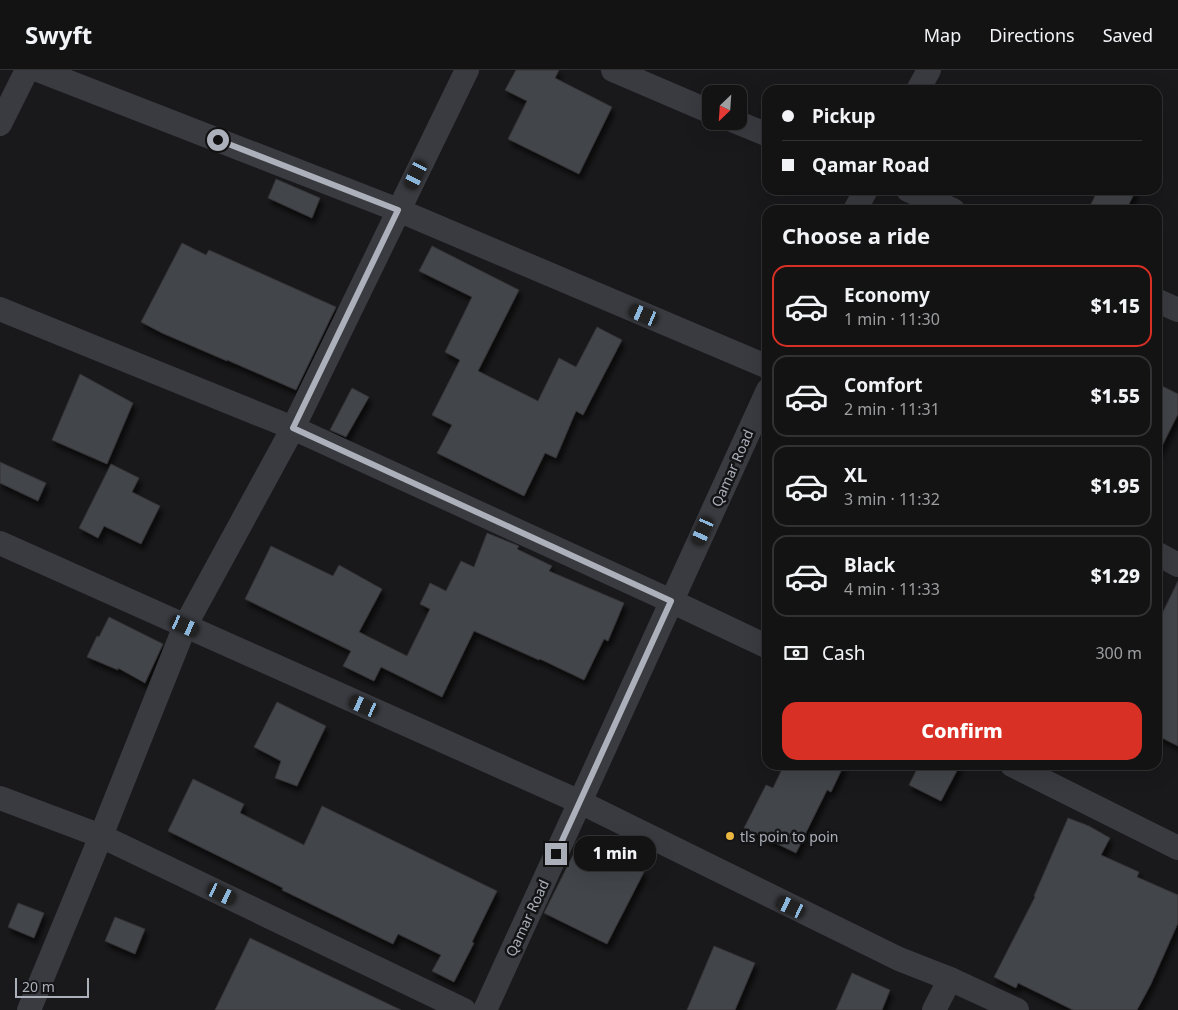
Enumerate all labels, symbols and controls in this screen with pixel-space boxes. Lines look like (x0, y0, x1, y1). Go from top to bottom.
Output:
text: Swyft (25, 18, 92, 51)
text: Map (924, 23, 961, 47)
text: Directions (989, 23, 1075, 47)
text: Saved (1103, 23, 1153, 47)
north arrow (702, 85, 748, 130)
map controls (702, 85, 747, 130)
text: Pickup (812, 103, 875, 129)
route start (207, 129, 229, 151)
text: Qamar Road (812, 152, 929, 178)
car (402, 158, 429, 192)
text: Choose a ride (782, 220, 930, 250)
text: Economy (844, 282, 930, 308)
icon: car (784, 284, 829, 329)
text: $1.15 (1091, 293, 1140, 319)
car (627, 302, 660, 328)
text: 1 min · 11:30 (844, 308, 940, 330)
text: Comfort (844, 372, 923, 398)
icon: car (784, 374, 829, 419)
text: $1.55 (1091, 383, 1140, 409)
text: 2 min · 11:31 (844, 398, 940, 420)
street label: Qamar Road (706, 426, 758, 510)
text: XL (844, 462, 867, 488)
icon: car (784, 464, 829, 509)
text: $1.95 (1091, 473, 1140, 499)
text: 3 min · 11:32 (844, 488, 940, 510)
car (690, 514, 715, 548)
text: Black (844, 552, 895, 578)
icon: car (784, 554, 829, 599)
text: $1.29 (1091, 563, 1140, 589)
text: 4 min · 11:33 (844, 578, 940, 600)
car (168, 613, 201, 639)
icon: cash (782, 639, 810, 667)
text: Cash (822, 640, 866, 666)
text: 300 m (1095, 642, 1142, 664)
car (347, 693, 380, 719)
button: Confirm (782, 702, 1142, 760)
place label: tls poin to poin (740, 827, 839, 846)
marker: tls poin to poin (724, 830, 736, 842)
callout: 1 min (574, 836, 656, 872)
text: 1 min (593, 842, 637, 864)
route end (545, 843, 567, 865)
street label: Qamar Road (501, 876, 553, 960)
car (205, 881, 238, 907)
car (774, 894, 807, 920)
scale bar (15, 975, 89, 998)
text: 20 m (22, 977, 55, 996)

